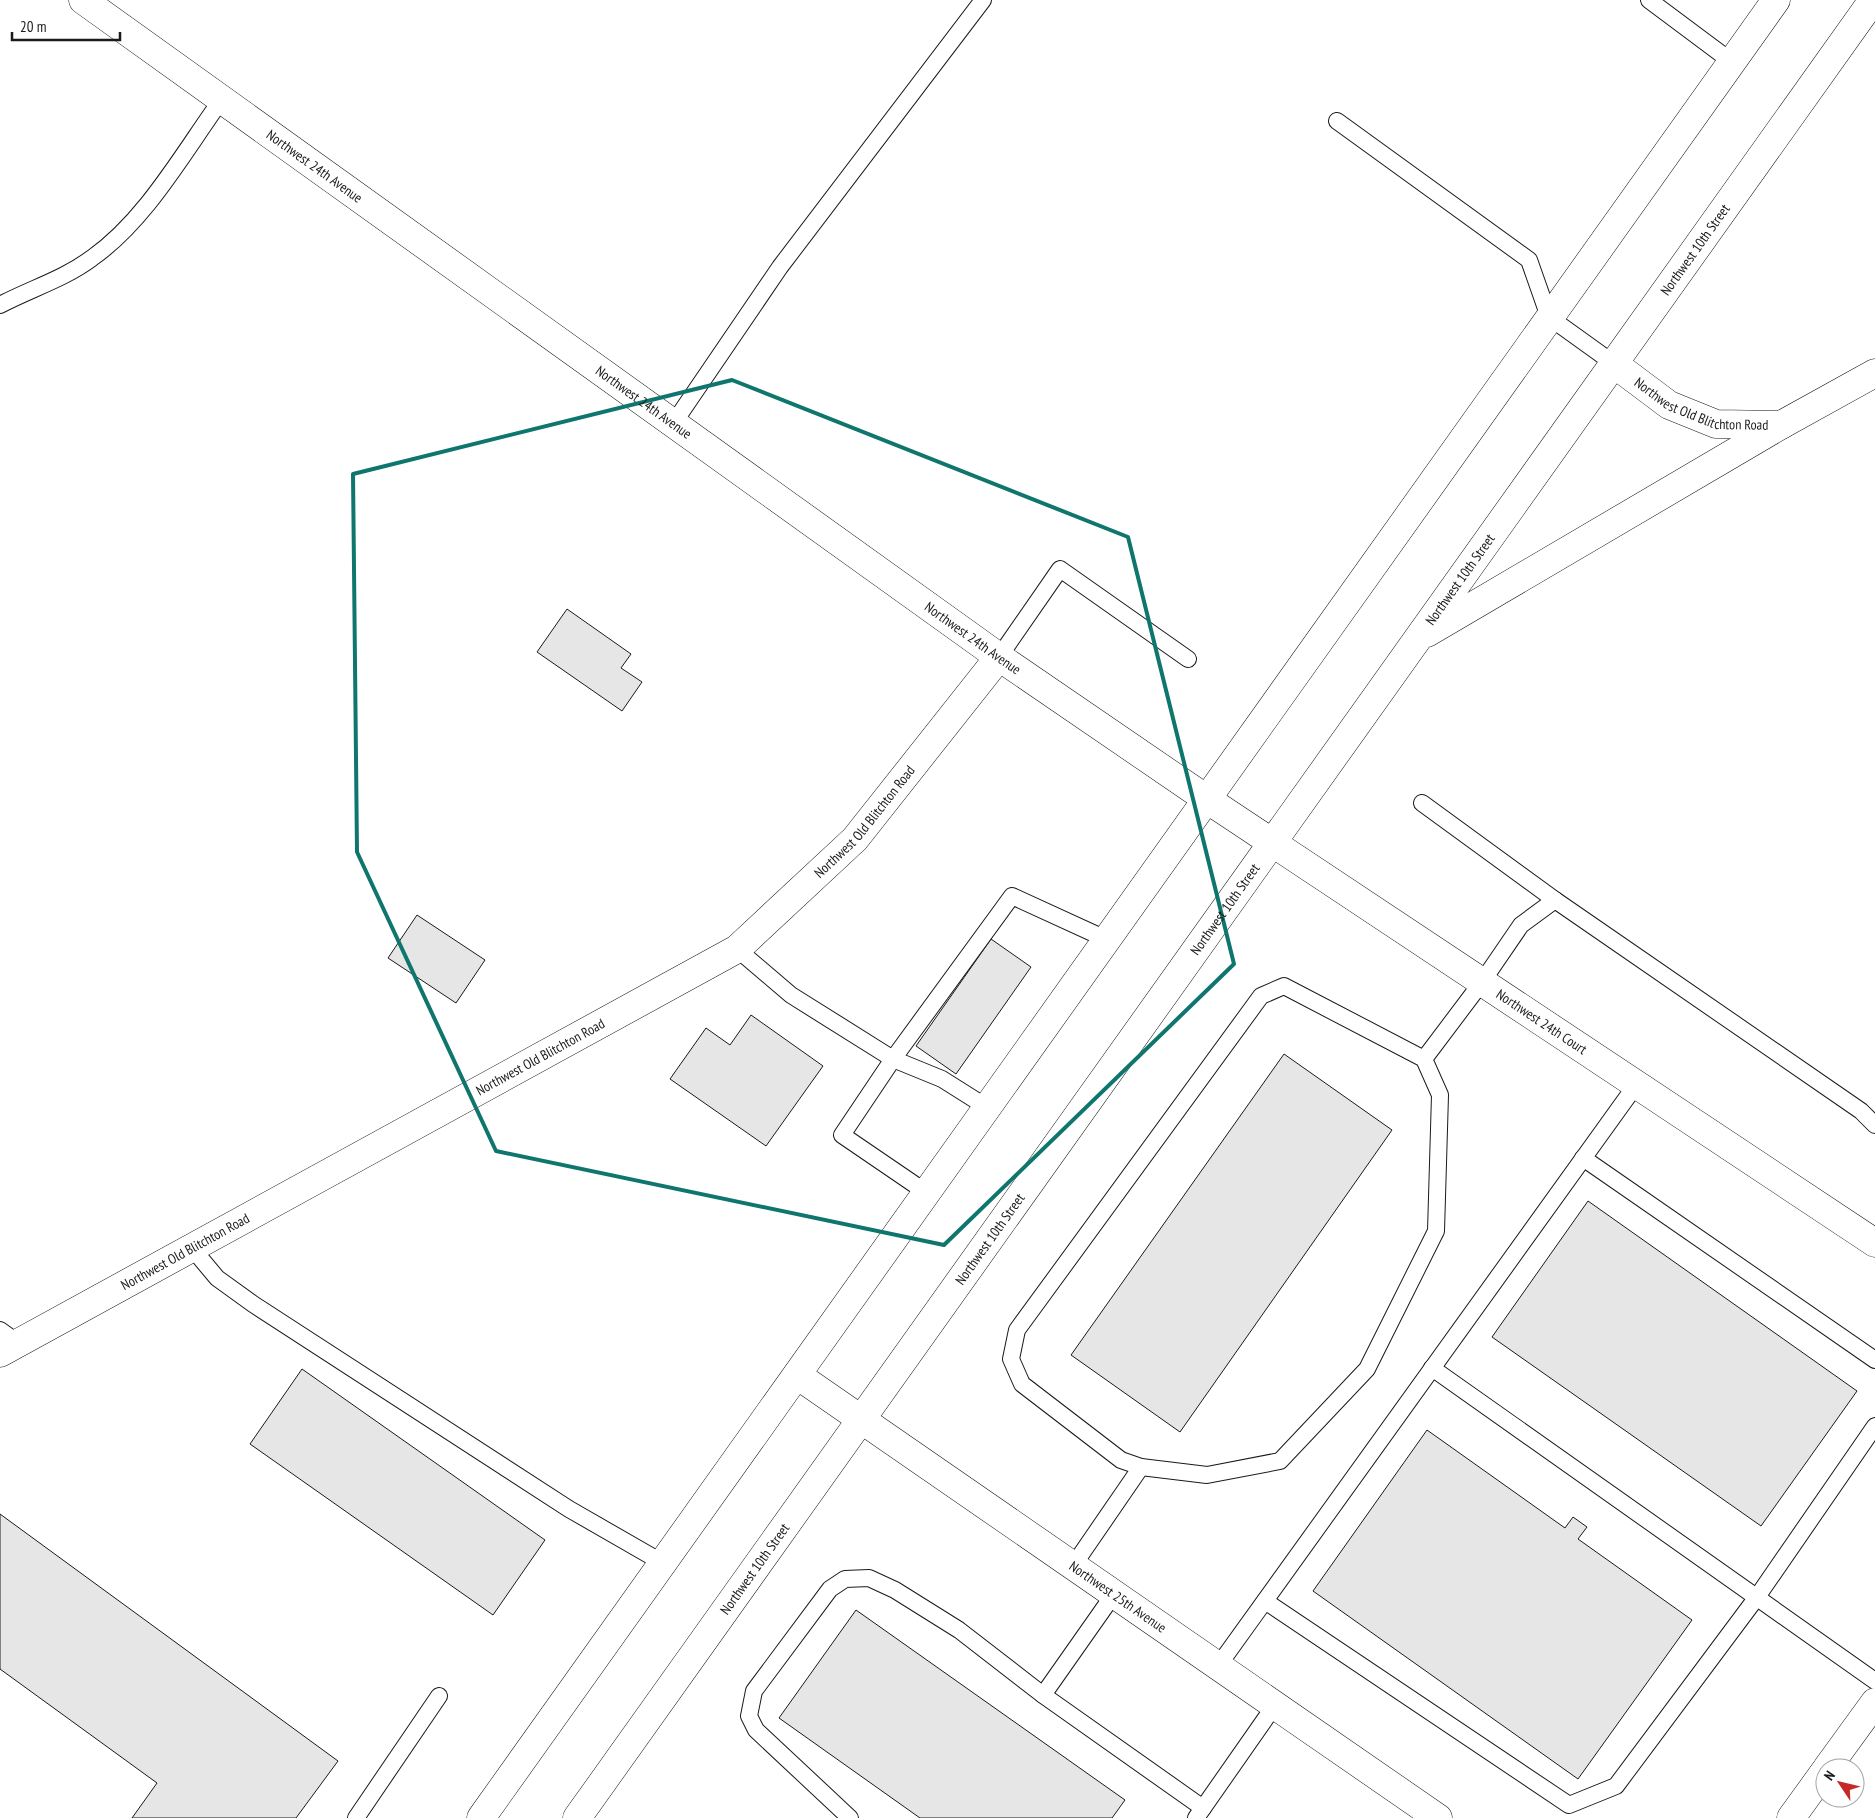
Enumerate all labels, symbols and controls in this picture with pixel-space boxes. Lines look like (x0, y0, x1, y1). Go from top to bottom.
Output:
scale bar (12, 10, 120, 42)
text: 20 m (20, 17, 46, 36)
street label: Northwest 24th Avenue (263, 126, 366, 207)
street label: Northwest 10th Street (1656, 200, 1734, 299)
street label: Northwest 24th Avenue (592, 362, 695, 443)
street label: Northwest Old Blitchton Road (1631, 373, 1768, 434)
street label: Northwest 10th Street (1421, 530, 1499, 629)
street label: Northwest 24th Avenue (921, 598, 1025, 679)
street label: Northwest Old Blitchton Road (810, 762, 919, 882)
street label: Northwest 10th Street (1186, 860, 1264, 958)
street label: Northwest 24th Court (1493, 985, 1591, 1058)
street label: Northwest Old Blitchton Road (473, 1014, 608, 1099)
street label: Northwest 10th Street (951, 1190, 1028, 1288)
street label: Northwest Old Blitchton Road (118, 1209, 252, 1294)
street label: Northwest 10th Street (716, 1520, 793, 1618)
street label: Northwest 25th Avenue (1066, 1557, 1170, 1637)
north arrow (1815, 1758, 1865, 1808)
text: N (1820, 1767, 1839, 1784)

